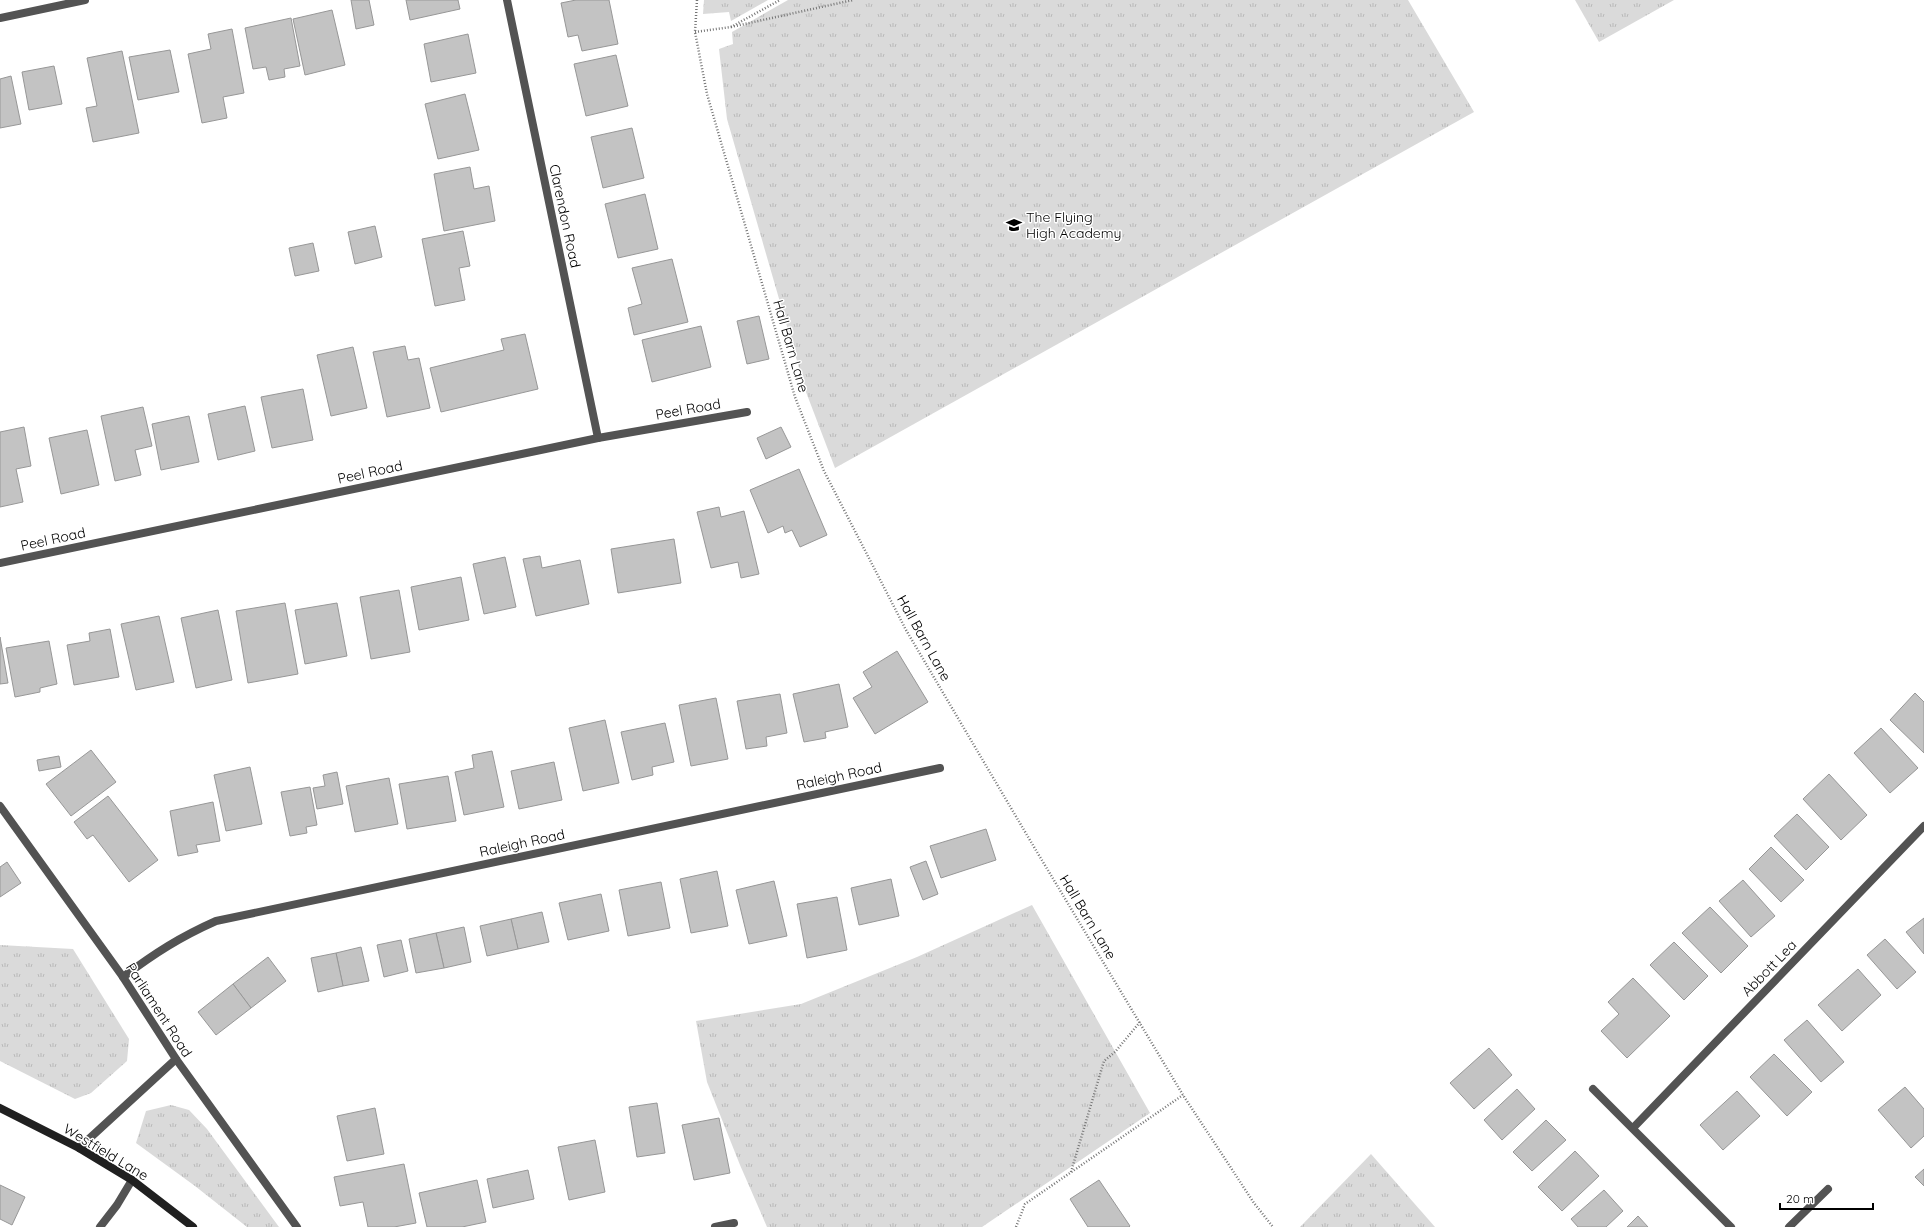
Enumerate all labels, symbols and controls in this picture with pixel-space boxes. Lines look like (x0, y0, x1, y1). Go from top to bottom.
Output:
street label: Clarendon Road (545, 163, 585, 269)
place label: The Flying High Academy (1026, 208, 1121, 242)
school or university icon: The Flying High Academy (1005, 216, 1023, 234)
street label: Hall Barn Lane (769, 298, 813, 395)
street label: Peel Road (654, 394, 722, 424)
street label: Peel Road (336, 456, 404, 488)
street label: Peel Road (19, 523, 87, 555)
street label: Hall Barn Lane (893, 592, 955, 684)
street label: Raleigh Road (795, 758, 883, 794)
street label: Raleigh Road (478, 825, 566, 861)
street label: Hall Barn Lane (1056, 871, 1120, 963)
street label: Abbott Lea (1738, 936, 1800, 1000)
street label: Parliament Road (122, 959, 196, 1061)
street label: Westfield Lane (60, 1120, 152, 1184)
scale bar (1780, 1185, 1873, 1211)
text: 20 m (1786, 1191, 1814, 1206)

